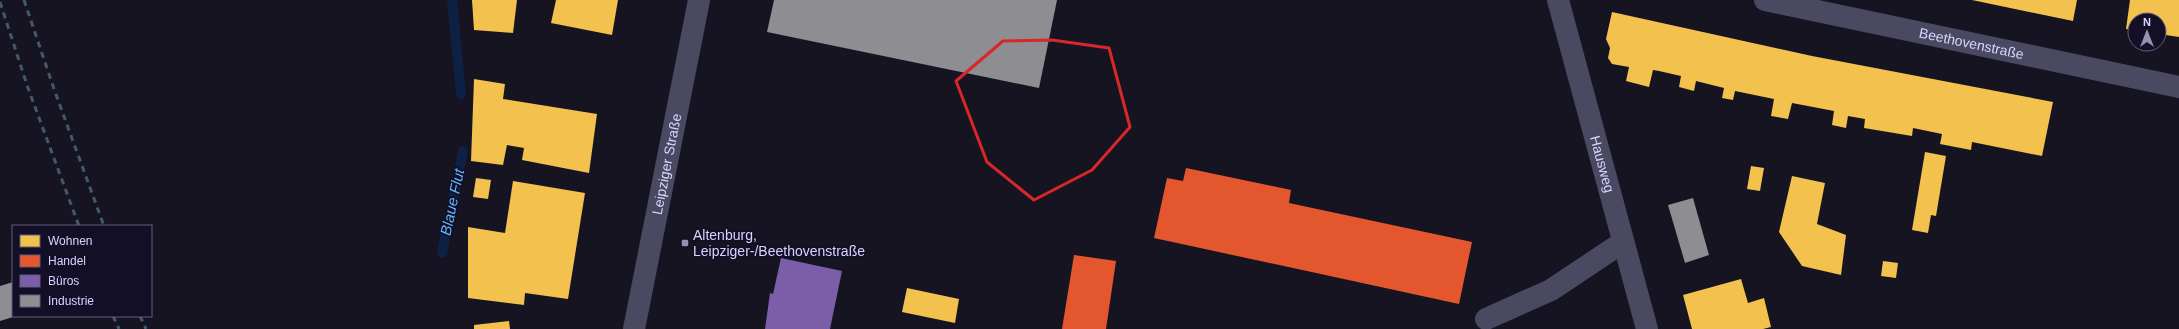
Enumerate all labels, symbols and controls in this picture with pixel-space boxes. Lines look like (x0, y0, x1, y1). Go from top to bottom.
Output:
north arrow (2127, 12, 2167, 52)
text: N (2143, 16, 2151, 28)
street label: Beethovenstraße (1918, 25, 2026, 62)
street label: Leipziger Straße (649, 112, 684, 216)
street label: Hausweg (1587, 134, 1618, 194)
water label: Blaue Flut (437, 166, 468, 237)
legend (12, 225, 152, 317)
place label: Altenburg, Leipziger-/Beethovenstraße (693, 227, 865, 259)
text: Wohnen (48, 234, 92, 248)
marker: Altenburg, Leipziger-/Beethovenstraße (680, 238, 690, 248)
text: Handel (48, 254, 86, 268)
text: Büros (48, 274, 79, 288)
text: Industrie (48, 294, 94, 308)

